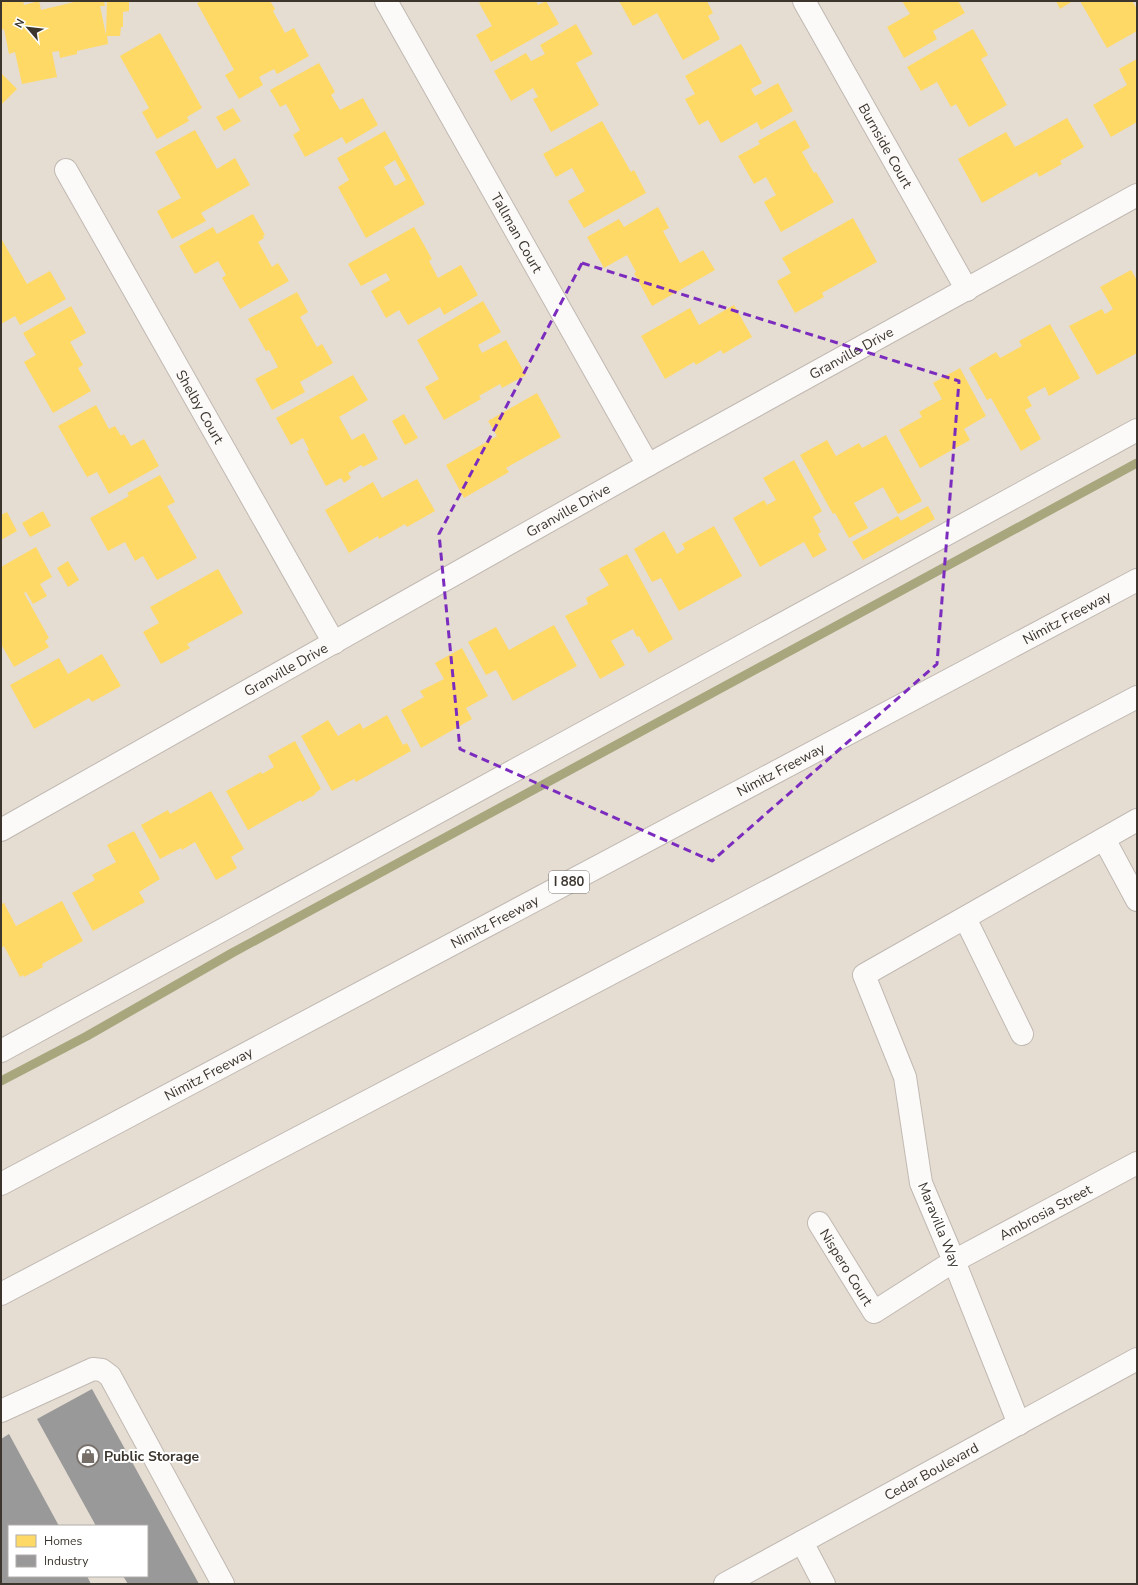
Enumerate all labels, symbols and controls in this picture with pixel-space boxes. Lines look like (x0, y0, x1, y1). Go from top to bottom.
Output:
north arrow (8, 8, 48, 48)
text: N (11, 16, 28, 31)
street label: Burnside Court (854, 100, 917, 191)
street label: Tallman Court (487, 189, 547, 276)
street label: Granville Drive (806, 322, 897, 384)
street label: Shelby Court (172, 366, 229, 447)
street label: Granville Drive (523, 479, 613, 541)
street label: Nimitz Freeway (1019, 586, 1115, 649)
street label: Granville Drive (240, 638, 331, 701)
street label: Nimitz Freeway (733, 738, 829, 801)
road number: I 880 (549, 871, 589, 893)
street label: Nimitz Freeway (447, 890, 543, 953)
street label: Nimitz Freeway (161, 1042, 257, 1105)
street label: Maravilla Way (913, 1179, 965, 1271)
street label: Ambrosia Street (996, 1180, 1095, 1245)
street label: Nispero Court (815, 1225, 877, 1309)
street label: Cedar Boulevard (881, 1438, 982, 1505)
shop icon: Public Storage (75, 1443, 101, 1469)
place label: Public Storage (104, 1447, 200, 1466)
legend (8, 1525, 148, 1577)
text: Homes (44, 1533, 82, 1549)
text: Industry (44, 1553, 89, 1569)

